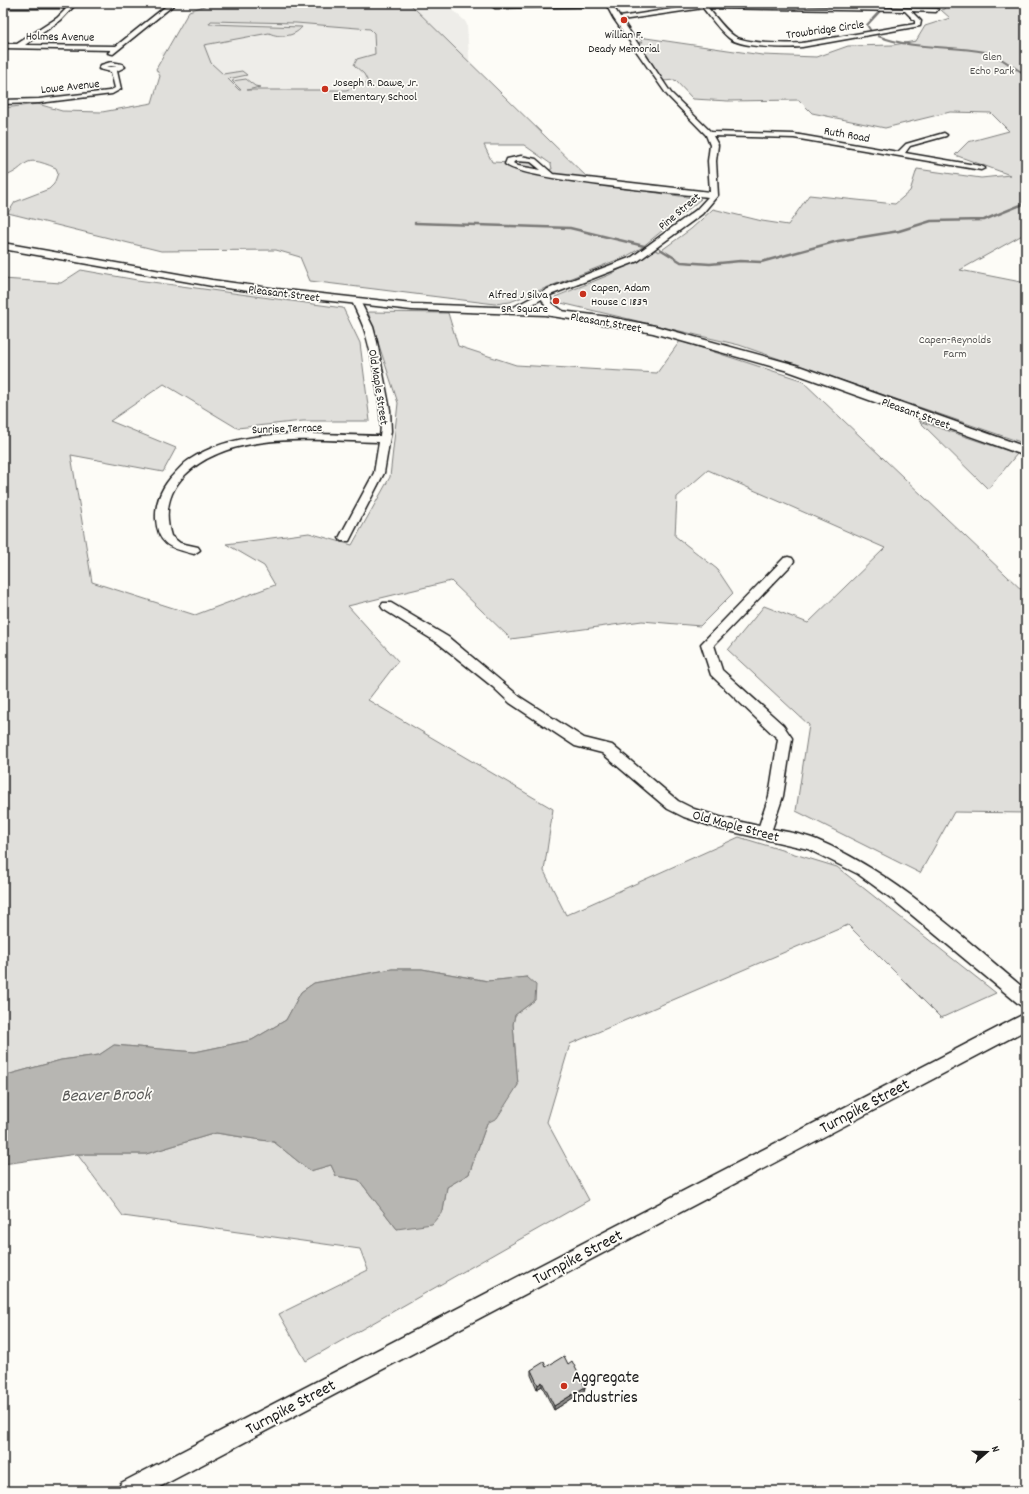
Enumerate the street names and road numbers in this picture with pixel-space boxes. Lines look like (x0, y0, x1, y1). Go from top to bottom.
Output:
street label: Trowbridge Circle (785, 17, 865, 44)
street label: Holmes Avenue (26, 28, 94, 47)
street label: Lowe Avenue (40, 76, 100, 99)
street label: Ruth Road (823, 123, 871, 148)
street label: Pine Street (655, 189, 705, 235)
street label: Pleasant Street (247, 282, 321, 307)
street label: Pleasant Street (569, 309, 643, 338)
street label: Old Maple Street (363, 348, 392, 427)
street label: Pleasant Street (879, 394, 953, 435)
street label: Sunrise Terrace (252, 420, 323, 439)
street label: Old Maple Street (690, 806, 781, 848)
street label: Turnpike Street (816, 1074, 915, 1141)
street label: Turnpike Street (529, 1225, 628, 1292)
street label: Turnpike Street (242, 1375, 341, 1442)

